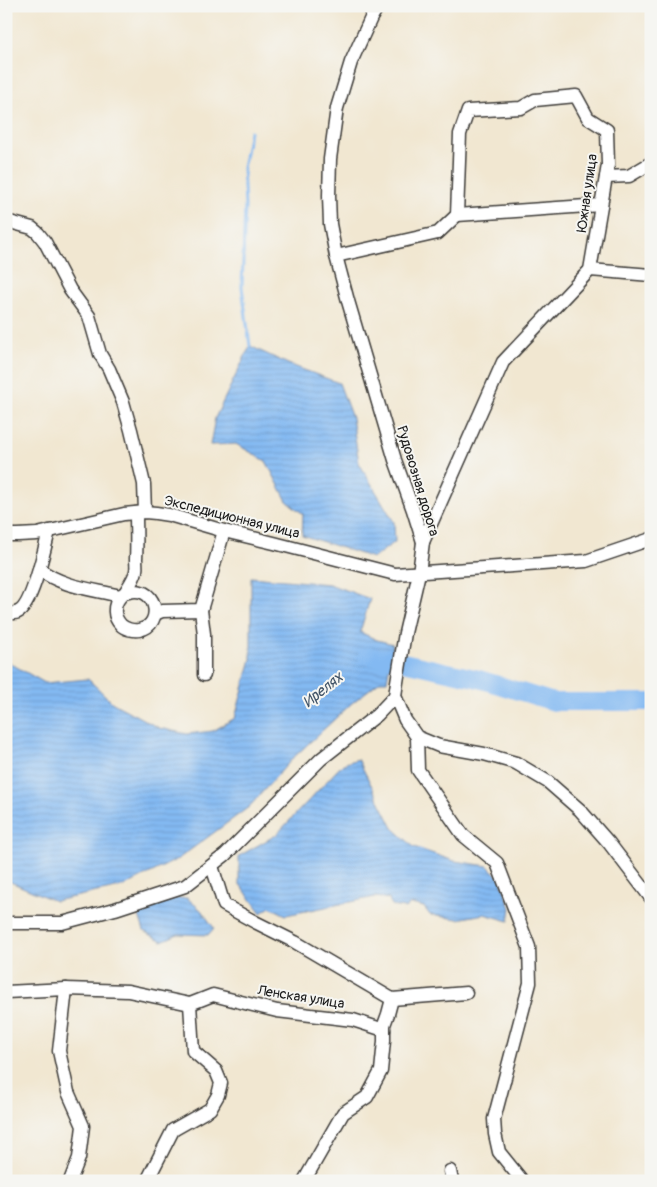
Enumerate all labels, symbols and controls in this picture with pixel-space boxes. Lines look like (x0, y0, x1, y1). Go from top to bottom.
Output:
street label: Южная улица (573, 153, 601, 233)
street label: Рудовозная дорога (393, 424, 443, 538)
street label: Экспедиционная улица (163, 492, 301, 542)
water label: Ирелях (299, 667, 348, 712)
street label: Ленская улица (255, 982, 346, 1012)

